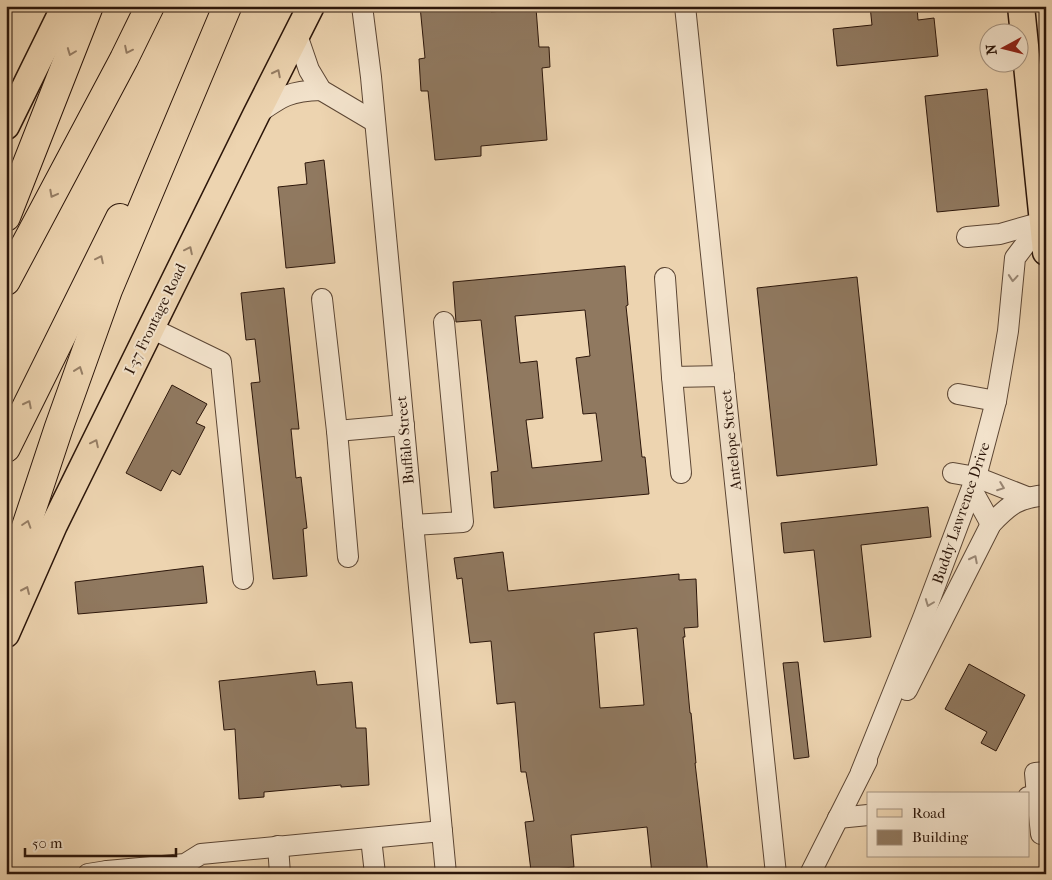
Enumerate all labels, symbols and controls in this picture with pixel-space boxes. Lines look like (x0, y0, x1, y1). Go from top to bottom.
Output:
north arrow (980, 22, 1030, 72)
text: N (982, 43, 1001, 56)
one-way arrow (124, 45, 135, 54)
one-way arrow (67, 47, 77, 55)
one-way arrow (271, 69, 281, 78)
one-way arrow (49, 189, 59, 198)
one-way arrow (183, 246, 193, 255)
one-way arrow (94, 255, 104, 264)
street label: I-37 Frontage Road (120, 260, 190, 377)
one-way arrow (1008, 274, 1019, 282)
one-way arrow (73, 366, 83, 375)
street label: Antelope Street (717, 388, 745, 492)
street label: Buffalo Street (392, 395, 418, 485)
one-way arrow (22, 401, 32, 410)
one-way arrow (88, 439, 98, 448)
street label: Buddy Lawrence Drive (928, 439, 994, 586)
one-way arrow (997, 481, 1005, 491)
one-way arrow (21, 520, 31, 529)
one-way arrow (968, 555, 978, 564)
one-way arrow (19, 586, 30, 595)
one-way arrow (925, 598, 935, 607)
legend (867, 792, 1030, 858)
text: Road (912, 804, 946, 822)
scale bar (25, 825, 176, 857)
text: Building (912, 828, 969, 846)
text: 50 m (32, 834, 63, 852)

